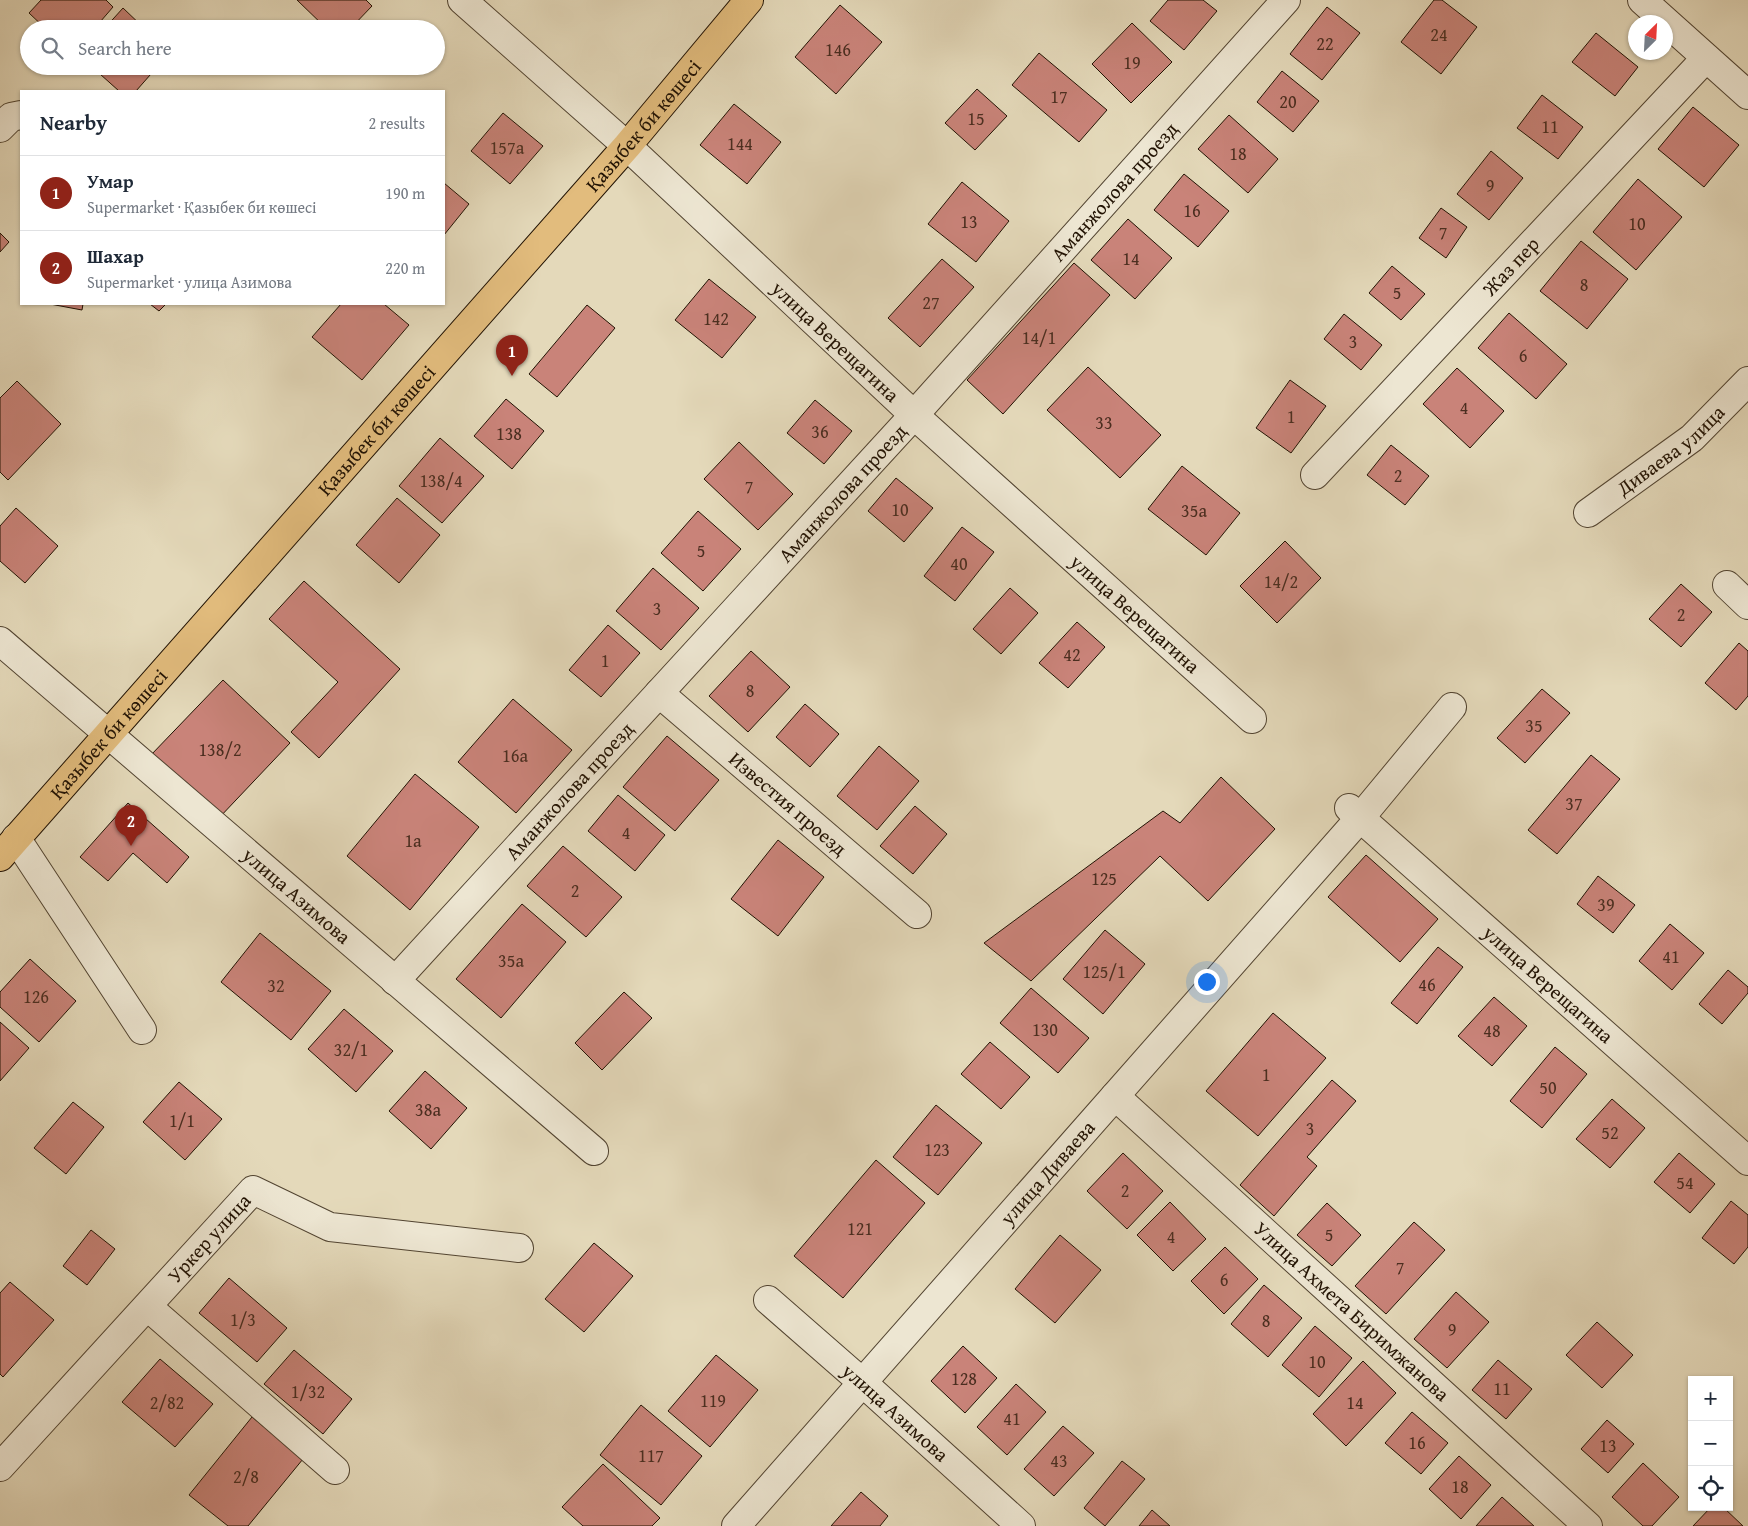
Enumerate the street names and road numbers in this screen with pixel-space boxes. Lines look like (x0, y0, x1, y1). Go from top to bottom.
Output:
street label: Қазыбек би көшесі (578, 53, 708, 198)
street label: Аманжолова проезд (1044, 115, 1184, 267)
street label: Жаз пер (1474, 230, 1546, 303)
street label: улица Верещагина (765, 273, 907, 409)
street label: Қазыбек би көшесі (310, 358, 442, 502)
street label: Диваева улица (1610, 398, 1731, 502)
street label: Аманжолова проезд (771, 417, 913, 568)
street label: улица Верещагина (1063, 547, 1207, 680)
street label: Қазыбек би көшесі (42, 662, 174, 805)
street label: Аманжолова проезд (498, 715, 640, 866)
street label: Известия проезд (723, 744, 854, 862)
street label: улица Азимова (236, 840, 358, 951)
street label: улица Верещагина (1476, 917, 1621, 1050)
street label: улица Диваева (992, 1113, 1102, 1232)
street label: Уркер улица (160, 1186, 258, 1289)
street label: Улица Ахмета Биримжанова (1248, 1214, 1457, 1408)
street label: улица Азимова (835, 1355, 956, 1468)

